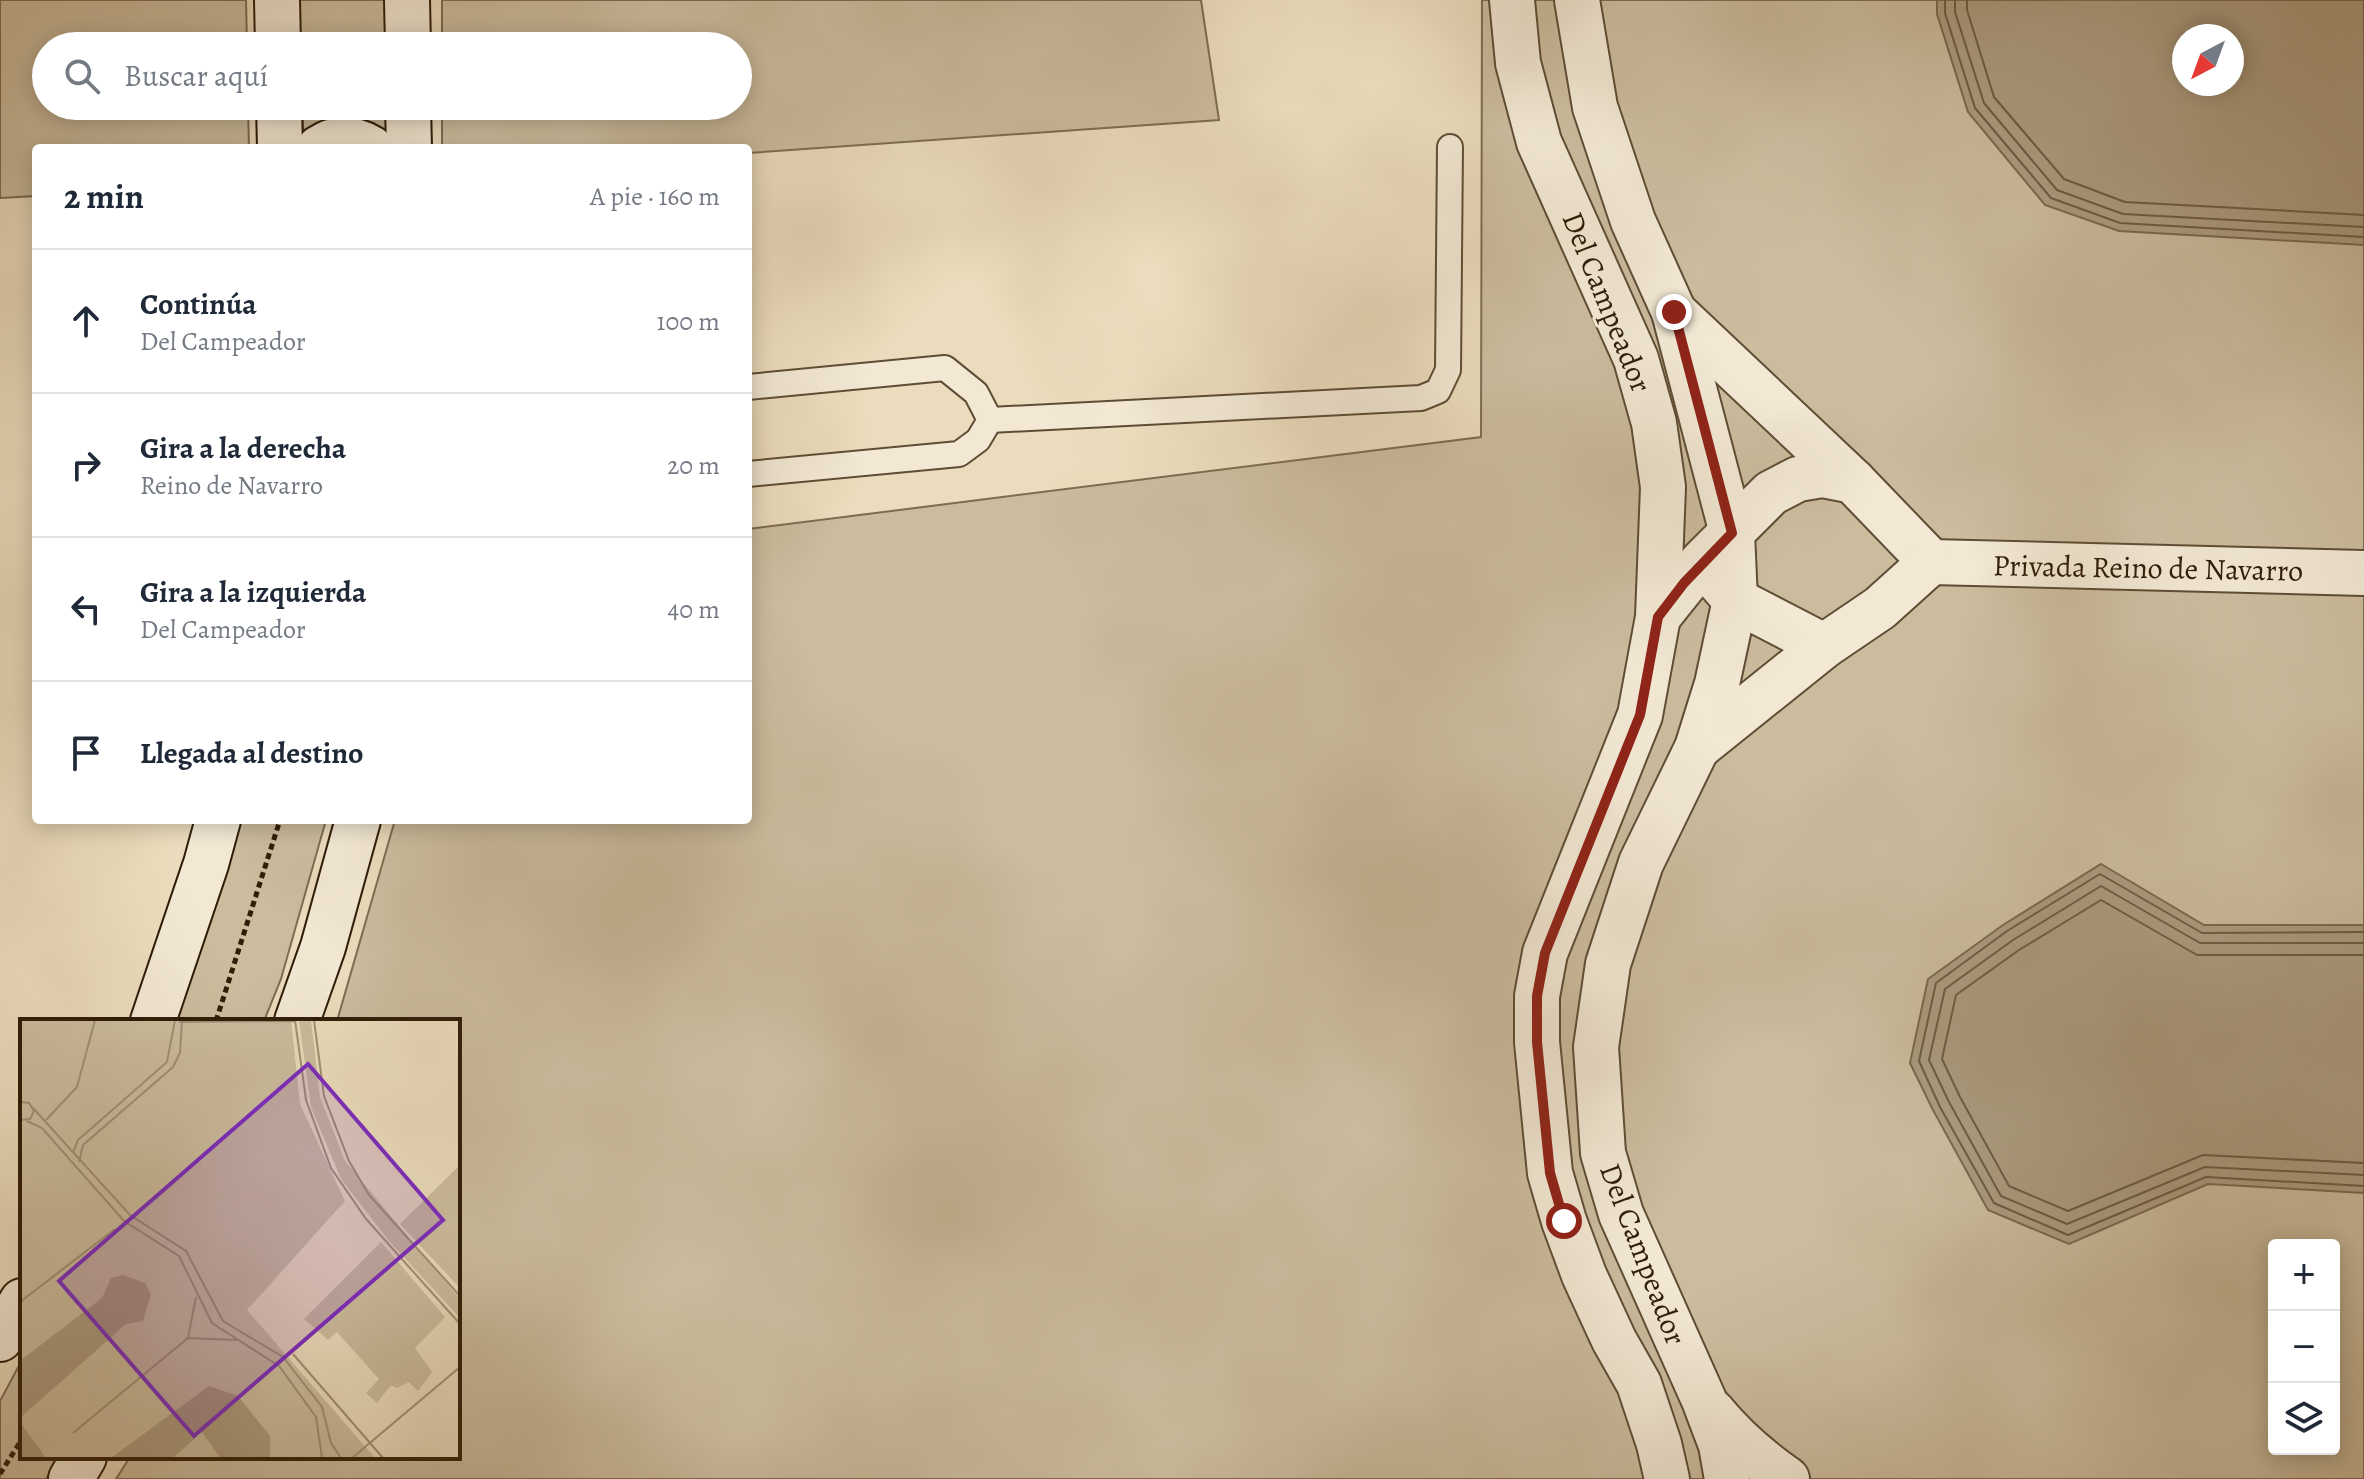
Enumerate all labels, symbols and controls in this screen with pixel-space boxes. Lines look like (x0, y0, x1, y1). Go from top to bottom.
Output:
north arrow (2172, 24, 2244, 96)
search box (32, 32, 752, 120)
icon: search (60, 54, 104, 98)
text: Buscar aquí (124, 56, 268, 96)
text: 2 min (64, 173, 144, 220)
text: A pie · 160 m (590, 179, 720, 214)
street label: Del Campeador (1553, 206, 1661, 398)
text: Continúa (140, 284, 257, 324)
route end (1656, 294, 1692, 330)
icon: ahead (64, 299, 108, 343)
text: 100 m (657, 304, 720, 339)
text: Del Campeador (140, 324, 306, 359)
text: Gira a la derecha (140, 428, 346, 468)
icon: right (64, 443, 108, 487)
text: 20 m (667, 448, 720, 483)
text: Reino de Navarro (140, 468, 323, 503)
street label: Privada Reino de Navarro (1993, 545, 2303, 591)
text: Gira a la izquierda (140, 572, 366, 612)
icon: left (64, 587, 108, 631)
text: 40 m (668, 592, 720, 627)
text: Del Campeador (140, 612, 306, 647)
icon: arrive (64, 731, 108, 775)
text: Llegada al destino (140, 733, 363, 773)
inset map (20, 1019, 460, 1459)
street label: Del Campeador (1590, 1158, 1696, 1350)
route start (1546, 1203, 1582, 1239)
map controls (2268, 1239, 2340, 1455)
button: + (2268, 1239, 2340, 1311)
button: − (2268, 1311, 2340, 1383)
button: layers (2268, 1383, 2340, 1455)

